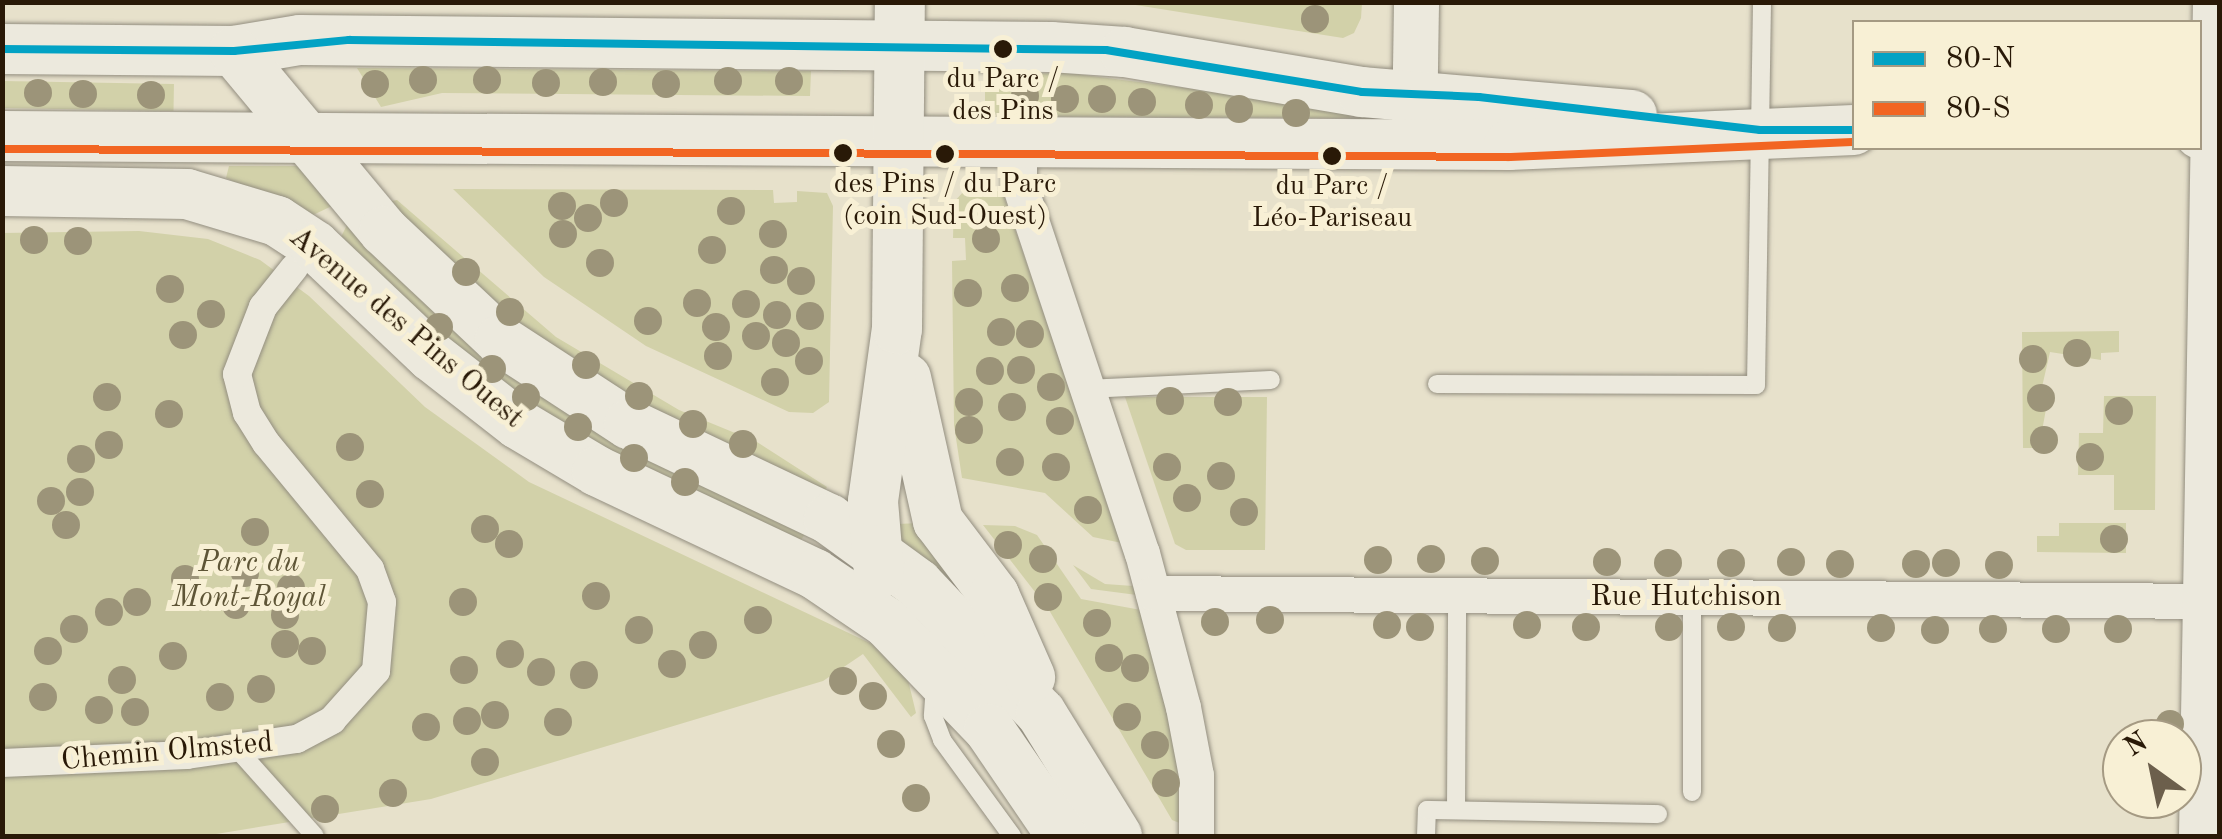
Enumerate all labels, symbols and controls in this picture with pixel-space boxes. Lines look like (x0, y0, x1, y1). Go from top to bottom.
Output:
legend (1852, 20, 2202, 150)
marker: du Parc / des Pins (993, 39, 1013, 59)
text: 80-N (1946, 44, 2015, 74)
place label: du Parc / des Pins (946, 63, 1060, 129)
text: 80-S (1946, 94, 2011, 124)
unlabelled marker (833, 143, 853, 163)
marker: des Pins / du Parc (coin Sud-Ouest) (935, 144, 955, 164)
marker: du Parc / Léo-Pariseau (1322, 146, 1342, 166)
place label: des Pins / du Parc (coin Sud-Ouest) (834, 168, 1056, 234)
place label: du Parc / Léo-Pariseau (1252, 170, 1412, 236)
street label: Avenue des Pins Ouest (281, 219, 531, 437)
park label: Parc du Mont-Royal (172, 545, 326, 616)
street label: Rue Hutchison (1590, 579, 1782, 615)
north arrow (2102, 719, 2202, 819)
street label: Chemin Olmsted (60, 725, 274, 779)
text: N (2120, 728, 2153, 763)

